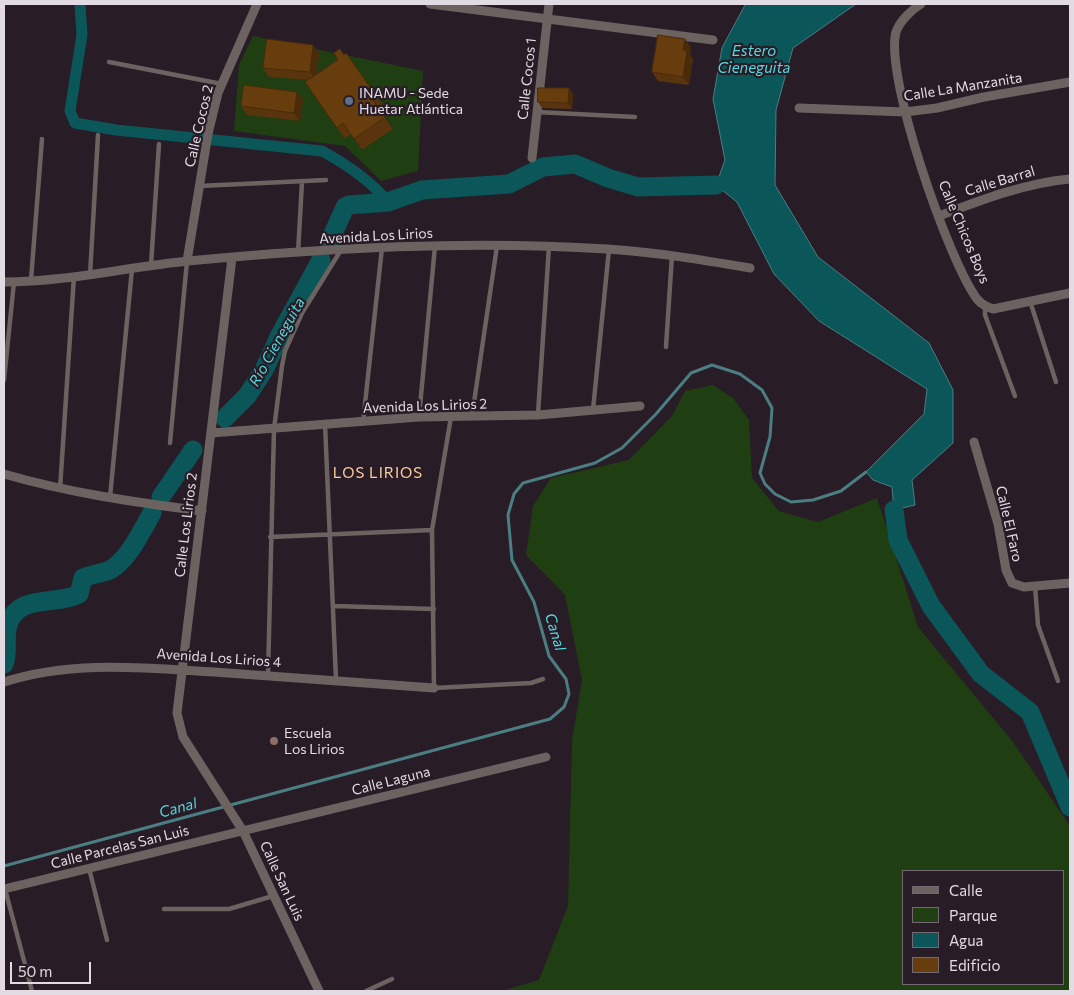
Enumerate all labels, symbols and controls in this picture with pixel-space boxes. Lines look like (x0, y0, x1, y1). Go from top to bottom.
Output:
street label: Calle Cocos 1 (514, 37, 540, 121)
water label: Estero Cieneguita (718, 42, 790, 77)
street label: Calle La Manzanita (903, 69, 1023, 105)
street label: Calle Cocos 2 (181, 83, 217, 169)
place label: INAMU - Sede Huetar Atlántica (359, 85, 463, 118)
marker: INAMU - Sede Huetar Atlántica (343, 95, 355, 107)
street label: Calle Barral (963, 162, 1037, 200)
street label: Calle Chicos Boys (935, 178, 993, 286)
street label: Avenida Los Lirios (319, 225, 433, 247)
water label: Río Cieneguita (245, 294, 309, 390)
street label: Avenida Los Lirios 2 (363, 395, 487, 417)
district label: LOS LIRIOS (332, 464, 424, 482)
street label: Calle Los Lirios 2 (171, 472, 201, 578)
street label: Calle El Faro (992, 484, 1026, 564)
water label: Canal (541, 611, 569, 653)
street label: Avenida Los Lirios 4 (156, 645, 282, 671)
place label: Escuela Los Lirios (284, 725, 345, 758)
marker: Escuela Los Lirios (268, 735, 280, 747)
street label: Calle Laguna (350, 763, 432, 799)
water label: Canal (157, 794, 199, 822)
street label: Calle Parcelas San Luis (49, 822, 191, 872)
street label: Calle San Luis (256, 838, 308, 924)
legend (902, 870, 1064, 985)
text: Calle (949, 881, 983, 899)
text: Parque (949, 906, 997, 924)
text: Agua (949, 931, 983, 949)
scale bar (12, 952, 94, 984)
text: Edificio (949, 956, 1000, 974)
text: 50 m (18, 962, 52, 980)

